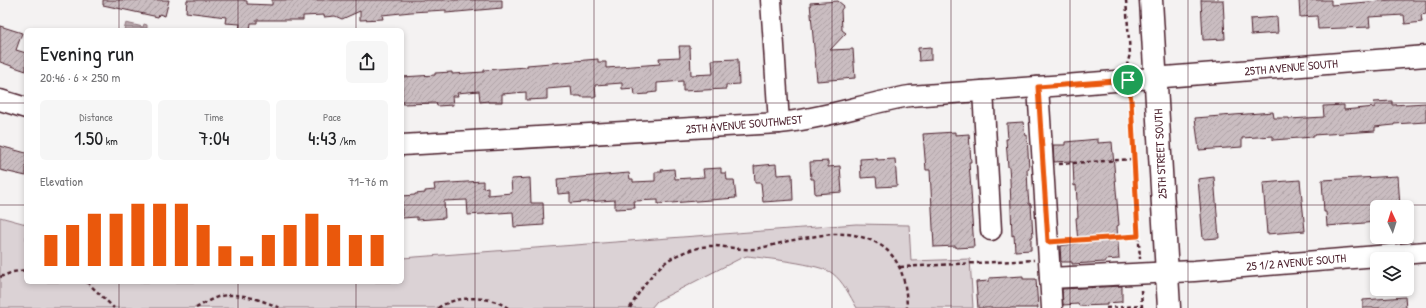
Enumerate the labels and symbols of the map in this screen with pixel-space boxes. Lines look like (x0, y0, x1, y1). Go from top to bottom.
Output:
street label: 25TH AVENUE SOUTH (1244, 54, 1339, 80)
pin (1111, 63, 1145, 97)
street label: 25TH STREET SOUTH (1149, 108, 1171, 200)
street label: 25TH AVENUE SOUTHWEST (685, 110, 804, 138)
north arrow (1370, 200, 1414, 244)
street label: 25 1/2 AVENUE SOUTH (1245, 249, 1347, 275)

